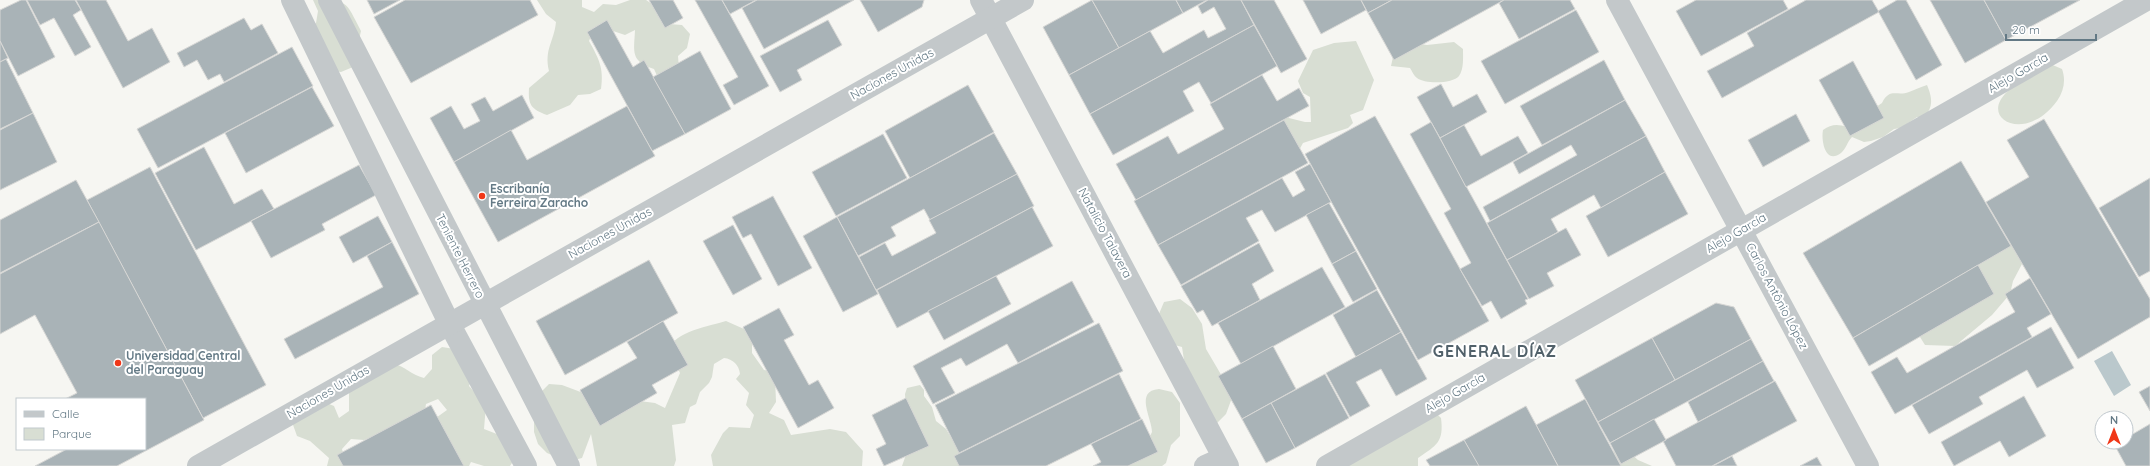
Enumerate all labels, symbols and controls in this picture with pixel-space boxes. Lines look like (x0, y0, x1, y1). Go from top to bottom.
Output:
scale bar (2006, 16, 2096, 42)
text: 20 m (2012, 22, 2040, 37)
street label: Naciones Unidas (847, 44, 936, 103)
street label: Alejo García (1985, 49, 2051, 96)
place label: Escribanía Ferreira Zaracho (490, 181, 589, 210)
street label: Natalicio Talavera (1075, 185, 1136, 280)
marker: Escribanía Ferreira Zaracho (477, 191, 487, 201)
street label: Naciones Unidas (565, 203, 654, 262)
street label: Alejo García (1703, 209, 1769, 256)
street label: Teniente Herrero (433, 211, 488, 300)
street label: Carlos Antônio López (1743, 240, 1812, 352)
district label: GENERAL DÍAZ (1433, 341, 1557, 361)
place label: Universidad Central del Paraguay (126, 348, 241, 377)
marker: Universidad Central del Paraguay (113, 358, 123, 368)
street label: Naciones Unidas (284, 362, 372, 421)
street label: Alejo García (1422, 369, 1488, 416)
legend (16, 398, 146, 450)
text: Calle (52, 406, 80, 421)
north arrow (2094, 410, 2134, 450)
text: N (2110, 413, 2118, 427)
text: Parque (52, 426, 92, 441)

